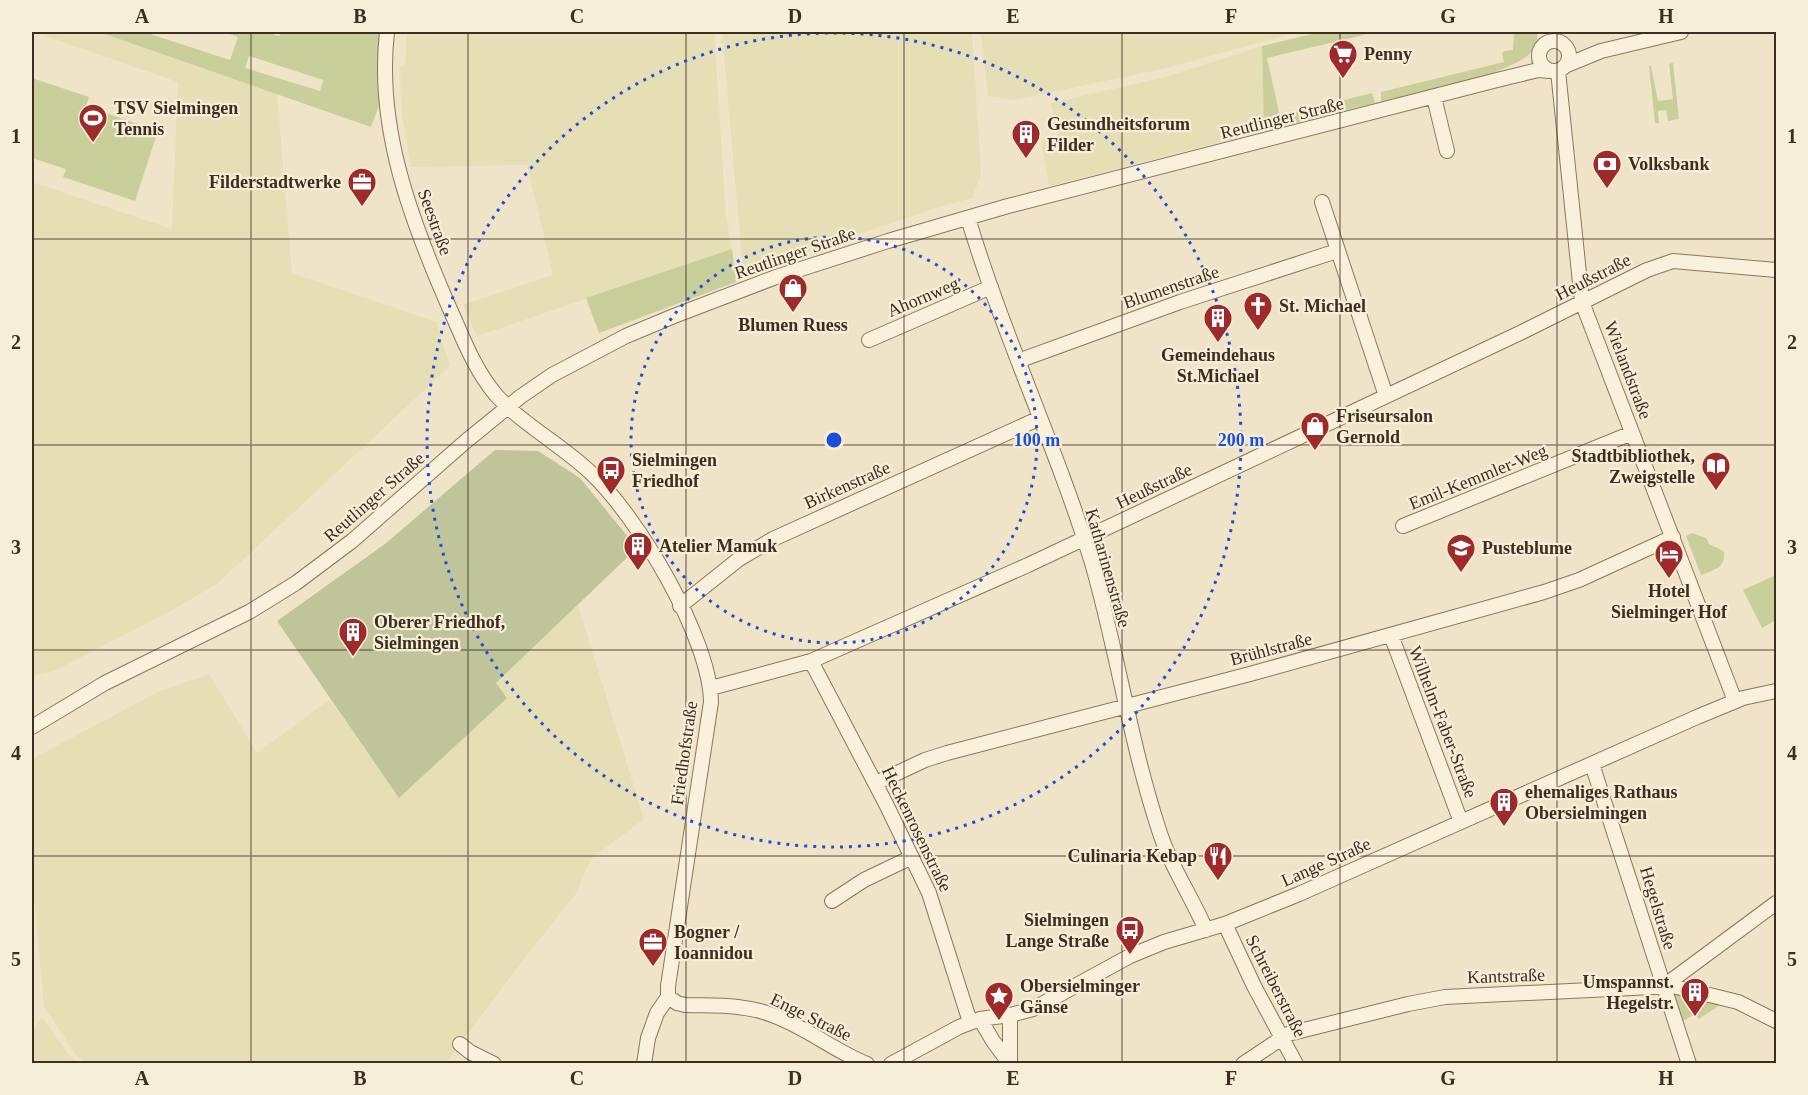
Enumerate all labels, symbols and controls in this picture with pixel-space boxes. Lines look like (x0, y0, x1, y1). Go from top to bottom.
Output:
text: A (135, 5, 150, 27)
text: B (353, 5, 367, 27)
text: C (570, 5, 584, 27)
text: D (788, 5, 802, 27)
text: E (1006, 5, 1020, 27)
text: F (1225, 5, 1237, 27)
text: G (1440, 5, 1456, 27)
text: H (1658, 5, 1674, 27)
supermarket icon: Penny (1327, 38, 1359, 80)
place label: Penny (1364, 44, 1412, 64)
street label: Reutlinger Straße (1218, 93, 1346, 143)
place label: TSV Sielmingen Tennis (114, 98, 238, 139)
sports icon: TSV Sielmingen Tennis (77, 102, 109, 144)
place label: Gesundheitsforum Filder (1047, 114, 1190, 155)
building icon: Gesundheitsforum Filder (1010, 118, 1042, 160)
text: 1 (11, 125, 21, 147)
text: 1 (1787, 125, 1797, 147)
bank icon: Volksbank (1591, 148, 1623, 190)
place label: Volksbank (1628, 154, 1709, 174)
office icon: Filderstadtwerke (346, 166, 378, 208)
place label: Filderstadtwerke (209, 172, 341, 192)
street label: Seestraße (414, 186, 456, 258)
street label: Reutlinger Straße (732, 223, 858, 283)
street label: Heußstraße (1552, 249, 1634, 305)
street label: Blumenstraße (1120, 261, 1222, 313)
shop icon: Blumen Ruess (777, 272, 809, 314)
street label: Ahornweg (884, 273, 962, 321)
church icon: St. Michael (1242, 290, 1274, 332)
place label: St. Michael (1279, 296, 1366, 316)
building icon: Gemeindehaus St.Michael (1202, 302, 1234, 344)
place label: Blumen Ruess (738, 315, 848, 335)
street label: Wielandstraße (1600, 318, 1656, 422)
text: 2 (11, 331, 21, 353)
text: 2 (1787, 331, 1797, 353)
place label: Gemeindehaus St.Michael (1161, 345, 1275, 386)
place label: Friseursalon Gernold (1336, 406, 1433, 447)
shop icon: Friseursalon Gernold (1299, 410, 1331, 452)
centre of rings (824, 430, 844, 450)
text: 100 m (1014, 430, 1060, 450)
text: 200 m (1218, 430, 1264, 450)
street label: Emil-Kemmler-Weg (1406, 440, 1550, 514)
place label: Stadtbibliothek, Zweigstelle (1571, 446, 1695, 487)
street label: Reutlinger Straße (320, 448, 428, 546)
place label: Sielmingen Friedhof (632, 450, 717, 491)
library icon: Stadtbibliothek, Zweigstelle (1700, 450, 1732, 492)
bus stop icon: Sielmingen Friedhof (595, 454, 627, 496)
street label: Birkenstraße (801, 457, 893, 513)
street label: Heußstraße (1113, 459, 1195, 513)
street label: Katharinenstraße (1081, 506, 1135, 630)
building icon: Atelier Mamuk (622, 530, 654, 572)
school or university icon: Pusteblume (1445, 532, 1477, 574)
text: 3 (11, 536, 21, 558)
place label: Atelier Mamuk (659, 536, 777, 556)
text: 3 (1787, 536, 1797, 558)
place label: Pusteblume (1482, 538, 1572, 558)
hotel icon: Hotel Sielminger Hof (1653, 538, 1685, 580)
place label: Hotel Sielminger Hof (1611, 581, 1728, 622)
place label: Oberer Friedhof, Sielmingen (374, 612, 505, 653)
building icon: Oberer Friedhof, Sielmingen (337, 616, 369, 658)
street label: Brühlstraße (1228, 628, 1314, 670)
street label: Wilhelm-Faber-Straße (1405, 643, 1481, 801)
street label: Friedhofstraße (667, 700, 701, 806)
text: 4 (11, 742, 21, 764)
text: 4 (1787, 742, 1797, 764)
street label: Heckenrosenstraße (878, 763, 956, 895)
place label: ehemaliges Rathaus Obersielmingen (1525, 782, 1678, 823)
building icon: ehemaliges Rathaus Obersielmingen (1488, 786, 1520, 828)
street label: Lange Straße (1278, 833, 1374, 891)
restaurant icon: Culinaria Kebap (1202, 840, 1234, 882)
place label: Culinaria Kebap (1067, 846, 1197, 866)
street label: Hegelstraße (1636, 864, 1680, 952)
place label: Sielmingen Lange Straße (1006, 910, 1109, 951)
bus stop icon: Sielmingen Lange Straße (1114, 914, 1146, 956)
place label: Bogner / Ioannidou (674, 922, 753, 963)
office icon: Bogner / Ioannidou (637, 926, 669, 968)
street label: Schreiberstraße (1242, 932, 1310, 1040)
text: 5 (11, 948, 21, 970)
text: 5 (1787, 948, 1797, 970)
street label: Kantstraße (1467, 965, 1545, 987)
place label: Umspannst. Hegelstr. (1582, 972, 1674, 1013)
place label: Obersielminger Gänse (1020, 976, 1140, 1017)
building icon: Umspannst. Hegelstr. (1679, 976, 1711, 1018)
place icon: Obersielminger Gänse (983, 980, 1015, 1022)
street label: Enge Straße (767, 989, 855, 1045)
text: A (135, 1067, 150, 1089)
text: B (353, 1067, 367, 1089)
text: C (570, 1067, 584, 1089)
text: D (788, 1067, 802, 1089)
text: E (1006, 1067, 1020, 1089)
text: F (1225, 1067, 1237, 1089)
text: G (1440, 1067, 1456, 1089)
text: H (1658, 1067, 1674, 1089)

